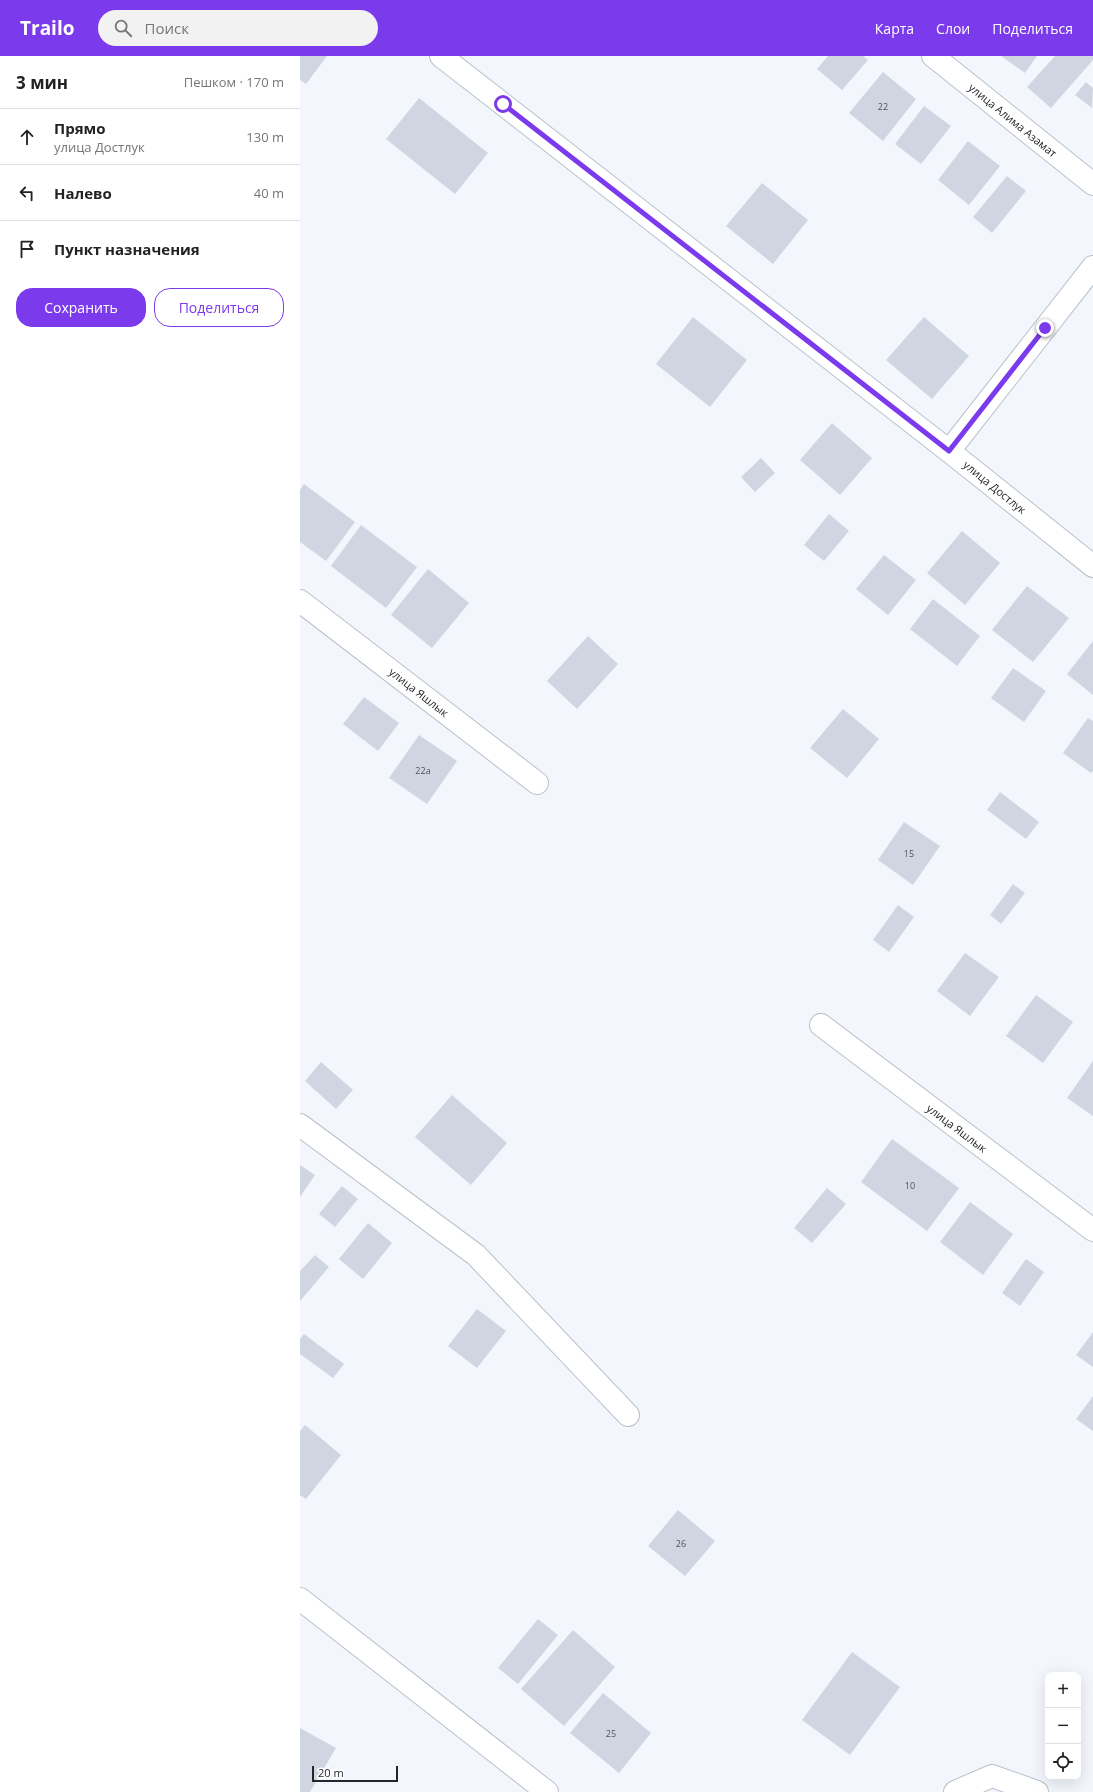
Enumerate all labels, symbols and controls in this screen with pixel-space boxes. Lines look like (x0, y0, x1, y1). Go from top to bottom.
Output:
search box (98, 10, 378, 46)
text: Trailo (20, 15, 74, 41)
icon: search (112, 17, 134, 39)
text: Поиск (144, 18, 189, 38)
text: Карта (875, 19, 914, 38)
text: Слои (936, 19, 970, 38)
text: Поделиться (992, 19, 1073, 38)
text: 3 мин (16, 71, 68, 94)
text: Пешком · 170 m (184, 73, 284, 91)
street label: улица Алима Азамат (966, 80, 1060, 160)
route start (494, 95, 512, 113)
house number: 22 (878, 100, 888, 113)
text: Прямо (54, 118, 106, 138)
icon: ahead (16, 126, 38, 148)
text: 130 m (246, 128, 284, 146)
text: улица Достлук (54, 138, 145, 156)
icon: left (16, 182, 38, 204)
text: Налево (54, 183, 112, 203)
text: 40 m (254, 184, 284, 202)
icon: arrive (16, 238, 38, 260)
text: Пункт назначения (54, 239, 200, 259)
button: Сохранить (16, 288, 146, 327)
button: Поделиться (154, 288, 284, 327)
route end (1036, 319, 1054, 337)
street label: улица Достлук (960, 457, 1030, 517)
street label: улица Яшлык (386, 664, 452, 720)
house number: 22а (415, 764, 431, 777)
house number: 15 (904, 847, 914, 860)
street label: улица Яшлык (924, 1100, 990, 1156)
house number: 10 (905, 1179, 915, 1192)
house number: 26 (676, 1537, 686, 1550)
map controls (1045, 1672, 1081, 1780)
button: + (1045, 1672, 1081, 1708)
button: − (1045, 1708, 1081, 1744)
house number: 25 (606, 1727, 616, 1740)
button: locate (1045, 1744, 1081, 1780)
scale bar (312, 1764, 398, 1783)
text: 20 m (318, 1765, 344, 1780)

